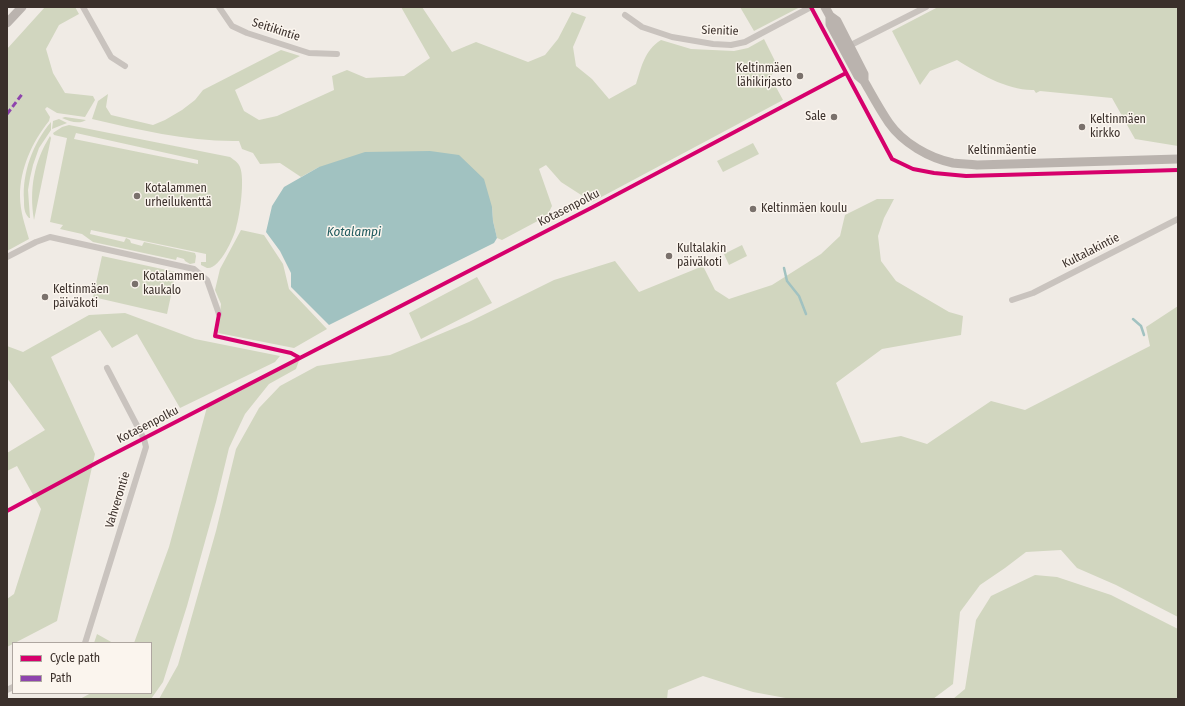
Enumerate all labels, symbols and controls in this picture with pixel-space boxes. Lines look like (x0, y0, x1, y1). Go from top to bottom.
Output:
street label: Seitikintie (250, 15, 302, 45)
street label: Sienitie (701, 23, 739, 39)
place label: Keltinmäen lähikirjasto (736, 62, 792, 90)
marker: Keltinmäen lähikirjasto (795, 71, 805, 81)
place label: Sale (805, 110, 826, 124)
marker: Sale (829, 112, 839, 122)
place label: Keltinmäen kirkko (1090, 113, 1146, 141)
marker: Keltinmäen kirkko (1077, 122, 1087, 132)
street label: Keltinmäentie (968, 144, 1036, 158)
place label: Kotalammen urheilukenttä (145, 182, 212, 210)
street label: Kotasenpolku (536, 186, 602, 230)
marker: Kotalammen urheilukenttä (132, 191, 142, 201)
place label: Keltinmäen koulu (761, 202, 847, 216)
marker: Keltinmäen koulu (748, 204, 758, 214)
water label: Kotalampi (327, 224, 381, 240)
street label: Kultalakintie (1060, 230, 1122, 272)
place label: Kultalakin päiväkoti (677, 242, 726, 270)
marker: Kultalakin päiväkoti (664, 251, 674, 261)
place label: Kotalammen kaukalo (143, 270, 205, 298)
marker: Kotalammen kaukalo (130, 279, 140, 289)
place label: Keltinmäen päiväkoti (53, 283, 109, 311)
marker: Keltinmäen päiväkoti (40, 292, 50, 302)
street label: Kotasenpolku (115, 403, 181, 447)
street label: Vahverontie (103, 470, 133, 530)
legend (12, 642, 152, 694)
text: Cycle path (50, 651, 100, 665)
text: Path (50, 671, 72, 685)

